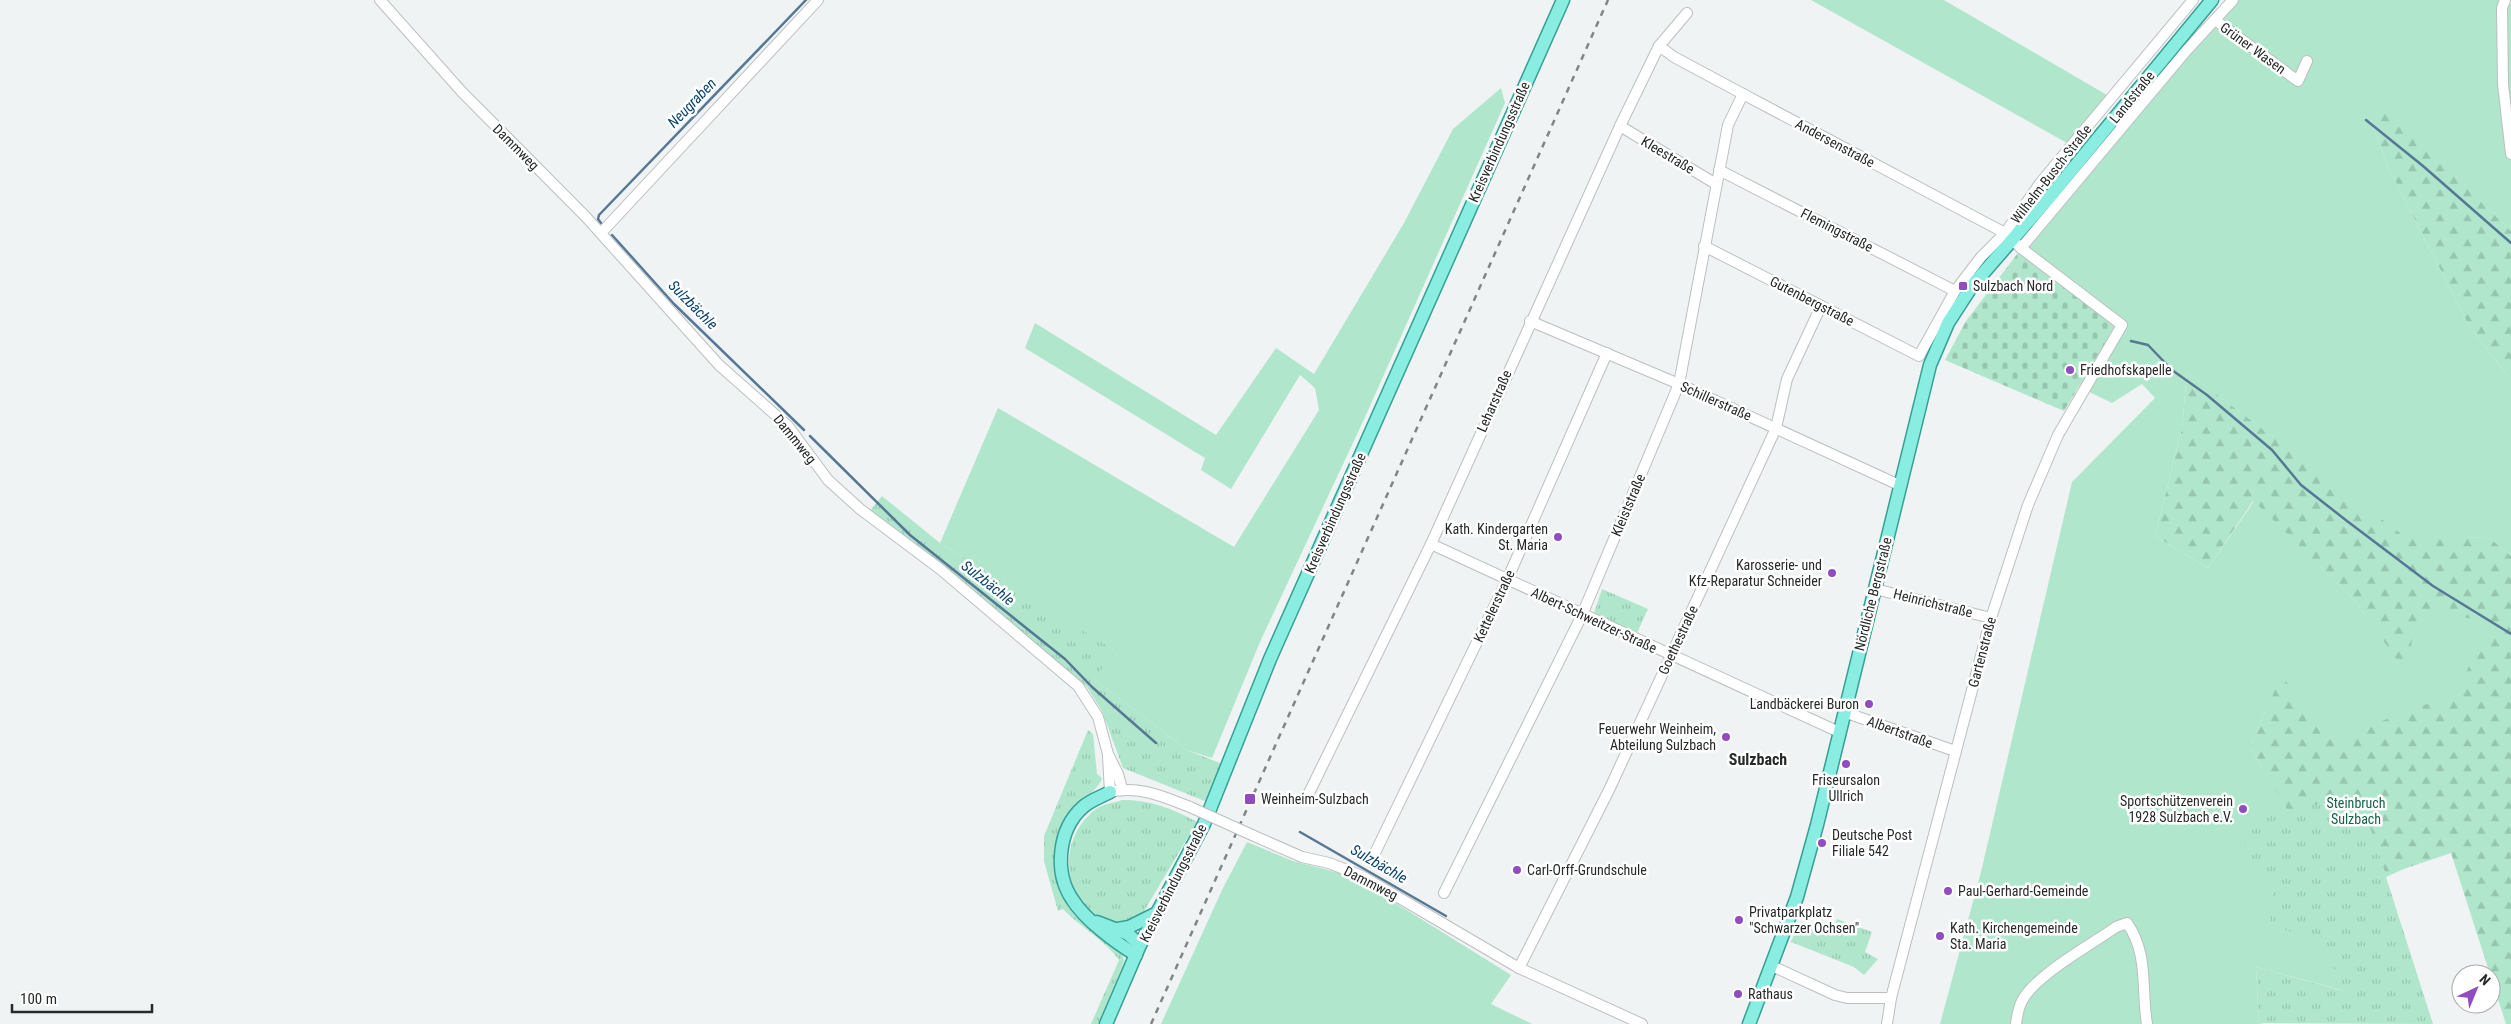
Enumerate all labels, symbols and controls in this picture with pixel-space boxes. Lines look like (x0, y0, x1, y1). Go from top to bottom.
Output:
street label: Grüner Wasen (2217, 19, 2289, 77)
street label: Landstraße (2106, 67, 2158, 126)
water label: Neugraben (664, 74, 720, 132)
street label: Kreisverbindungsstraße (1465, 79, 1533, 205)
street label: Andersenstraße (1793, 115, 1878, 171)
street label: Dammweg (490, 121, 542, 173)
street label: Wilhelm-Busch-Straße (2007, 121, 2095, 227)
street label: Kleestraße (1639, 133, 1698, 177)
street label: Flemingstraße (1798, 205, 1876, 255)
street label: Gutenbergstraße (1767, 273, 1857, 329)
water label: Sulzbächle (665, 277, 722, 334)
place label: Sulzbach Nord (1973, 278, 2053, 294)
marker: Sulzbach Nord (1957, 280, 1969, 292)
place label: Friedhofskapelle (2080, 362, 2172, 378)
marker: Friedhofskapelle (2064, 364, 2076, 376)
street label: Leharstraße (1473, 367, 1515, 434)
street label: Schillerstraße (1678, 378, 1754, 424)
street label: Dammweg (770, 411, 820, 467)
street label: Kreisverbindungsstraße (1301, 450, 1369, 576)
street label: Kleiststraße (1608, 471, 1648, 539)
place label: Kath. Kindergarten St. Maria (1445, 521, 1548, 553)
marker: Kath. Kindergarten St. Maria (1552, 531, 1564, 543)
street label: Nördliche Bergstraße (1851, 535, 1895, 652)
water label: Sulzbächle (958, 557, 1018, 609)
place label: Karosserie- und Kfz-Reparatur Schneider (1689, 557, 1822, 589)
street label: Kettelerstraße (1470, 567, 1518, 645)
marker: Karosserie- und Kfz-Reparatur Schneider (1826, 567, 1838, 579)
street label: Albert-Schweitzer-Straße (1529, 584, 1660, 656)
street label: Heinrichstraße (1892, 585, 1975, 621)
street label: Goethestraße (1655, 603, 1701, 677)
street label: Gartenstraße (1965, 615, 1999, 689)
place label: Landbäckerei Buron (1750, 696, 1859, 712)
marker: Landbäckerei Buron (1863, 698, 1875, 710)
street label: Albertstraße (1865, 713, 1935, 751)
place label: Feuerwehr Weinheim, Abteilung Sulzbach (1598, 721, 1716, 753)
marker: Feuerwehr Weinheim, Abteilung Sulzbach (1720, 731, 1732, 743)
district label: Sulzbach (1729, 750, 1787, 769)
marker: Friseursalon Ullrich (1840, 758, 1852, 770)
place label: Friseursalon Ullrich (1812, 772, 1880, 804)
place label: Weinheim-Sulzbach (1261, 791, 1369, 807)
marker: Weinheim-Sulzbach (1243, 792, 1257, 806)
place label: Sportschützenverein 1928 Sulzbach e.V. (2120, 793, 2233, 825)
park label: Steinbruch Sulzbach (2326, 795, 2386, 827)
marker: Sportschützenverein 1928 Sulzbach e.V. (2237, 803, 2249, 815)
street label: Kreisverbindungsstraße (1136, 821, 1210, 945)
place label: Deutsche Post Filiale 542 (1832, 827, 1912, 859)
marker: Deutsche Post Filiale 542 (1816, 837, 1828, 849)
water label: Sulzbächle (1347, 841, 1411, 887)
place label: Carl-Orff-Grundschule (1527, 862, 1647, 878)
street label: Dammweg (1341, 863, 1401, 903)
marker: Carl-Orff-Grundschule (1511, 864, 1523, 876)
place label: Paul-Gerhard-Gemeinde (1958, 883, 2089, 899)
marker: Paul-Gerhard-Gemeinde (1942, 885, 1954, 897)
place label: Privatparkplatz "Schwarzer Ochsen" (1749, 904, 1859, 936)
marker: Privatparkplatz "Schwarzer Ochsen" (1733, 914, 1745, 926)
place label: Kath. Kirchengemeinde Sta. Maria (1950, 920, 2078, 952)
marker: Kath. Kirchengemeinde Sta. Maria (1934, 930, 1946, 942)
north arrow (2451, 964, 2501, 1014)
text: N (2476, 971, 2494, 988)
scale bar (12, 982, 152, 1014)
place label: Rathaus (1748, 986, 1793, 1002)
marker: Rathaus (1732, 988, 1744, 1000)
text: 100 m (20, 990, 57, 1008)

